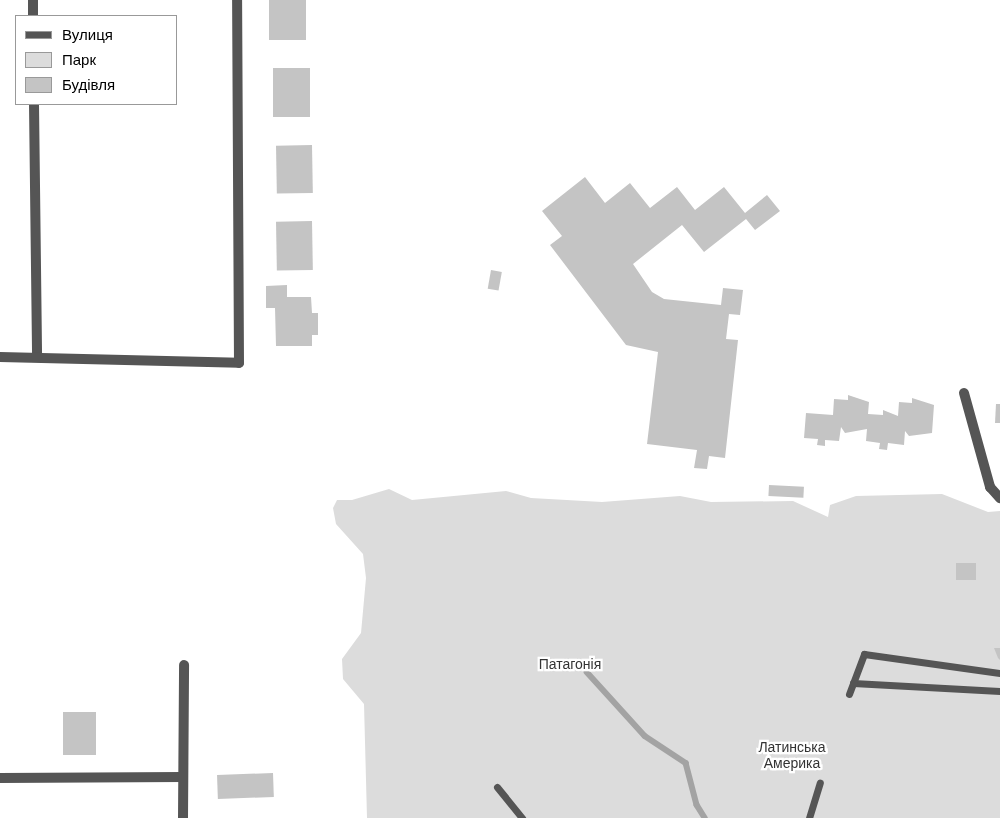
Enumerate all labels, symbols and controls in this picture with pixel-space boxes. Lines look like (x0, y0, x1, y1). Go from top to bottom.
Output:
legend (15, 15, 178, 105)
text: Вулиця (62, 26, 113, 43)
text: Парк (62, 51, 96, 68)
text: Будівля (62, 76, 115, 93)
park label: Патагонія (539, 656, 601, 672)
park label: Латинська Америка (758, 739, 826, 772)

